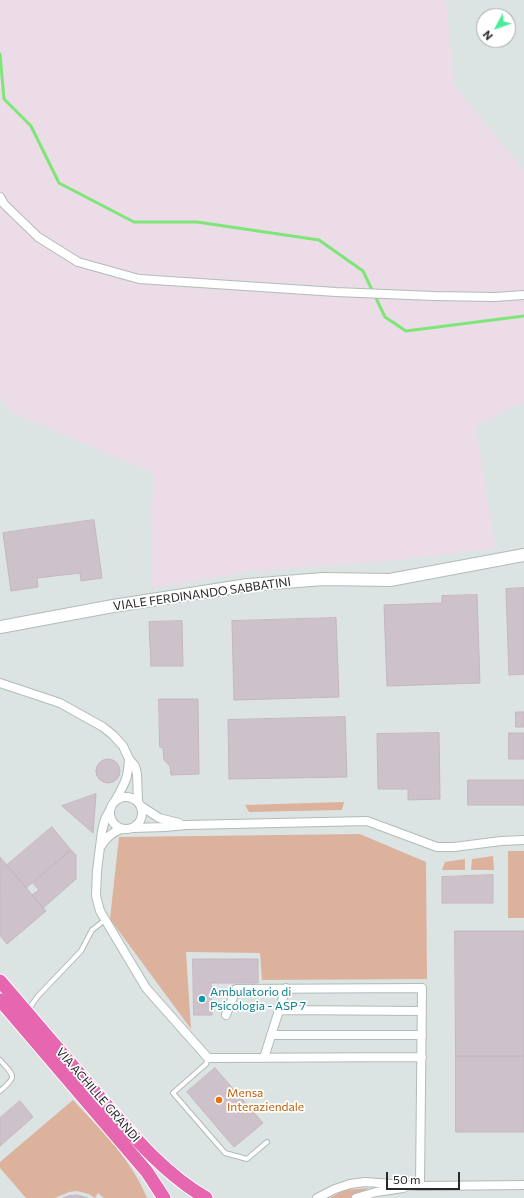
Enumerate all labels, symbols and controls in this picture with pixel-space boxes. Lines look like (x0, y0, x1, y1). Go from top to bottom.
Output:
north arrow (476, 8, 516, 48)
text: N (480, 28, 495, 43)
street label: VIALE FERDINANDO SABBATINI (112, 574, 292, 614)
place label: Ambulatorio di Psicologia - ASP 7 (210, 985, 306, 1013)
marker: Ambulatorio di Psicologia - ASP 7 (197, 994, 207, 1004)
street label: VIA ACHILLE GRANDI (53, 1045, 143, 1145)
place label: Mensa Interaziendale (227, 1086, 304, 1114)
marker: Mensa Interaziendale (214, 1095, 224, 1105)
scale bar (388, 1164, 462, 1190)
text: 50 m (393, 1172, 421, 1186)

